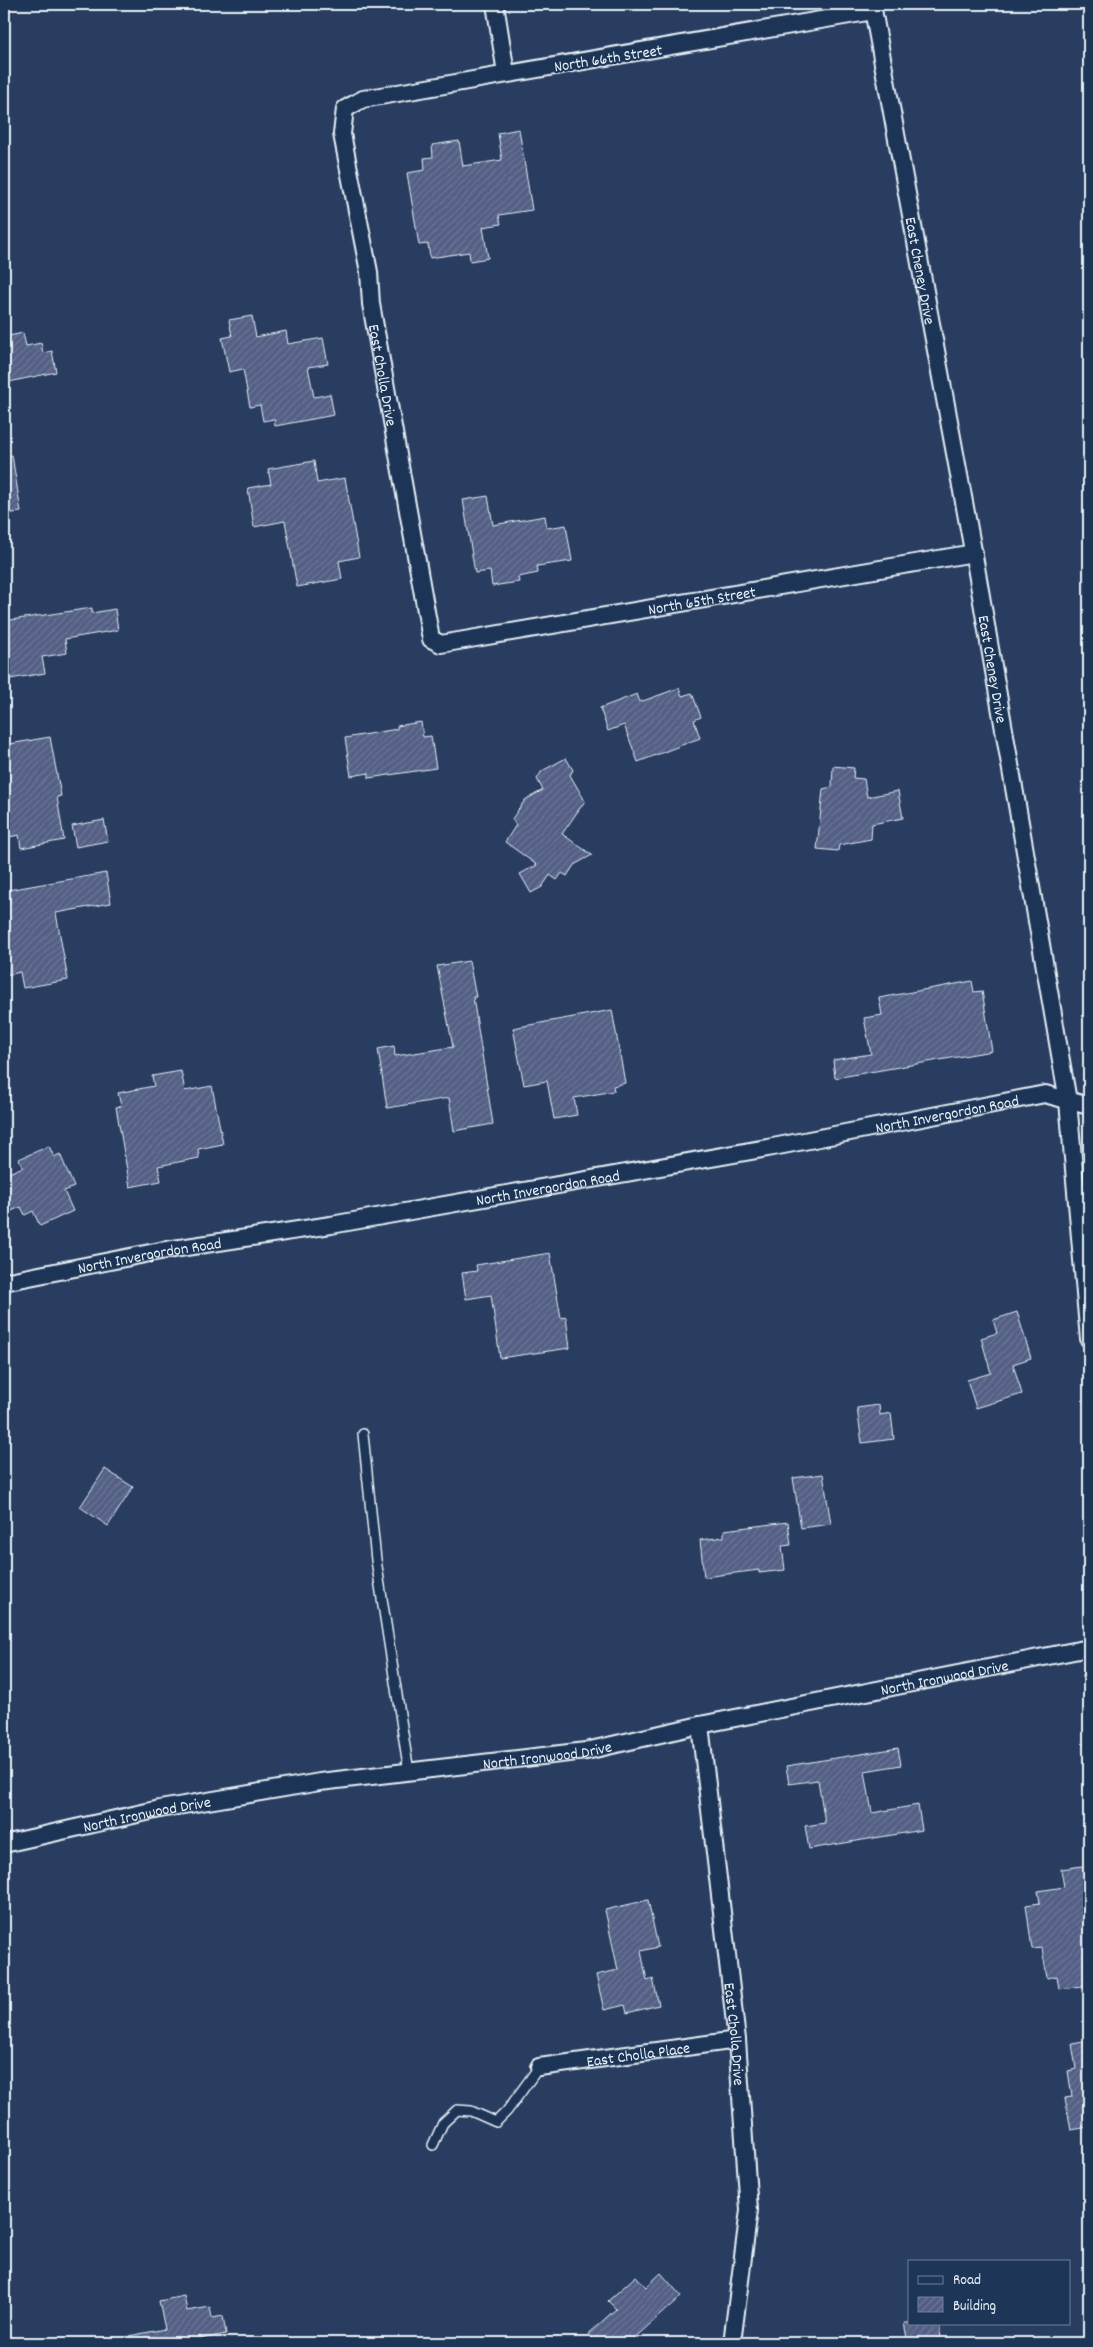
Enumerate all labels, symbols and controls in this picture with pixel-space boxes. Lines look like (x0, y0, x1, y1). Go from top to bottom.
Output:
street label: North 66th Street (553, 40, 664, 79)
street label: East Cheney Drive (898, 215, 940, 327)
street label: East Cholla Drive (361, 323, 402, 428)
street label: North 65th Street (647, 581, 758, 622)
street label: East Cheney Drive (971, 614, 1012, 725)
street label: North Invergordon Road (874, 1090, 1021, 1141)
street label: North Invergordon Road (474, 1165, 622, 1213)
street label: North Invergordon Road (76, 1233, 223, 1281)
street label: North Ironwood Drive (879, 1655, 1011, 1703)
street label: North Ironwood Drive (482, 1736, 614, 1777)
street label: North Ironwood Drive (81, 1792, 213, 1840)
street label: East Cholla Drive (716, 1982, 749, 2086)
street label: East Cholla Place (585, 2038, 692, 2074)
legend (908, 2260, 1070, 2324)
text: Road (953, 2270, 981, 2292)
text: Building (953, 2296, 996, 2318)

